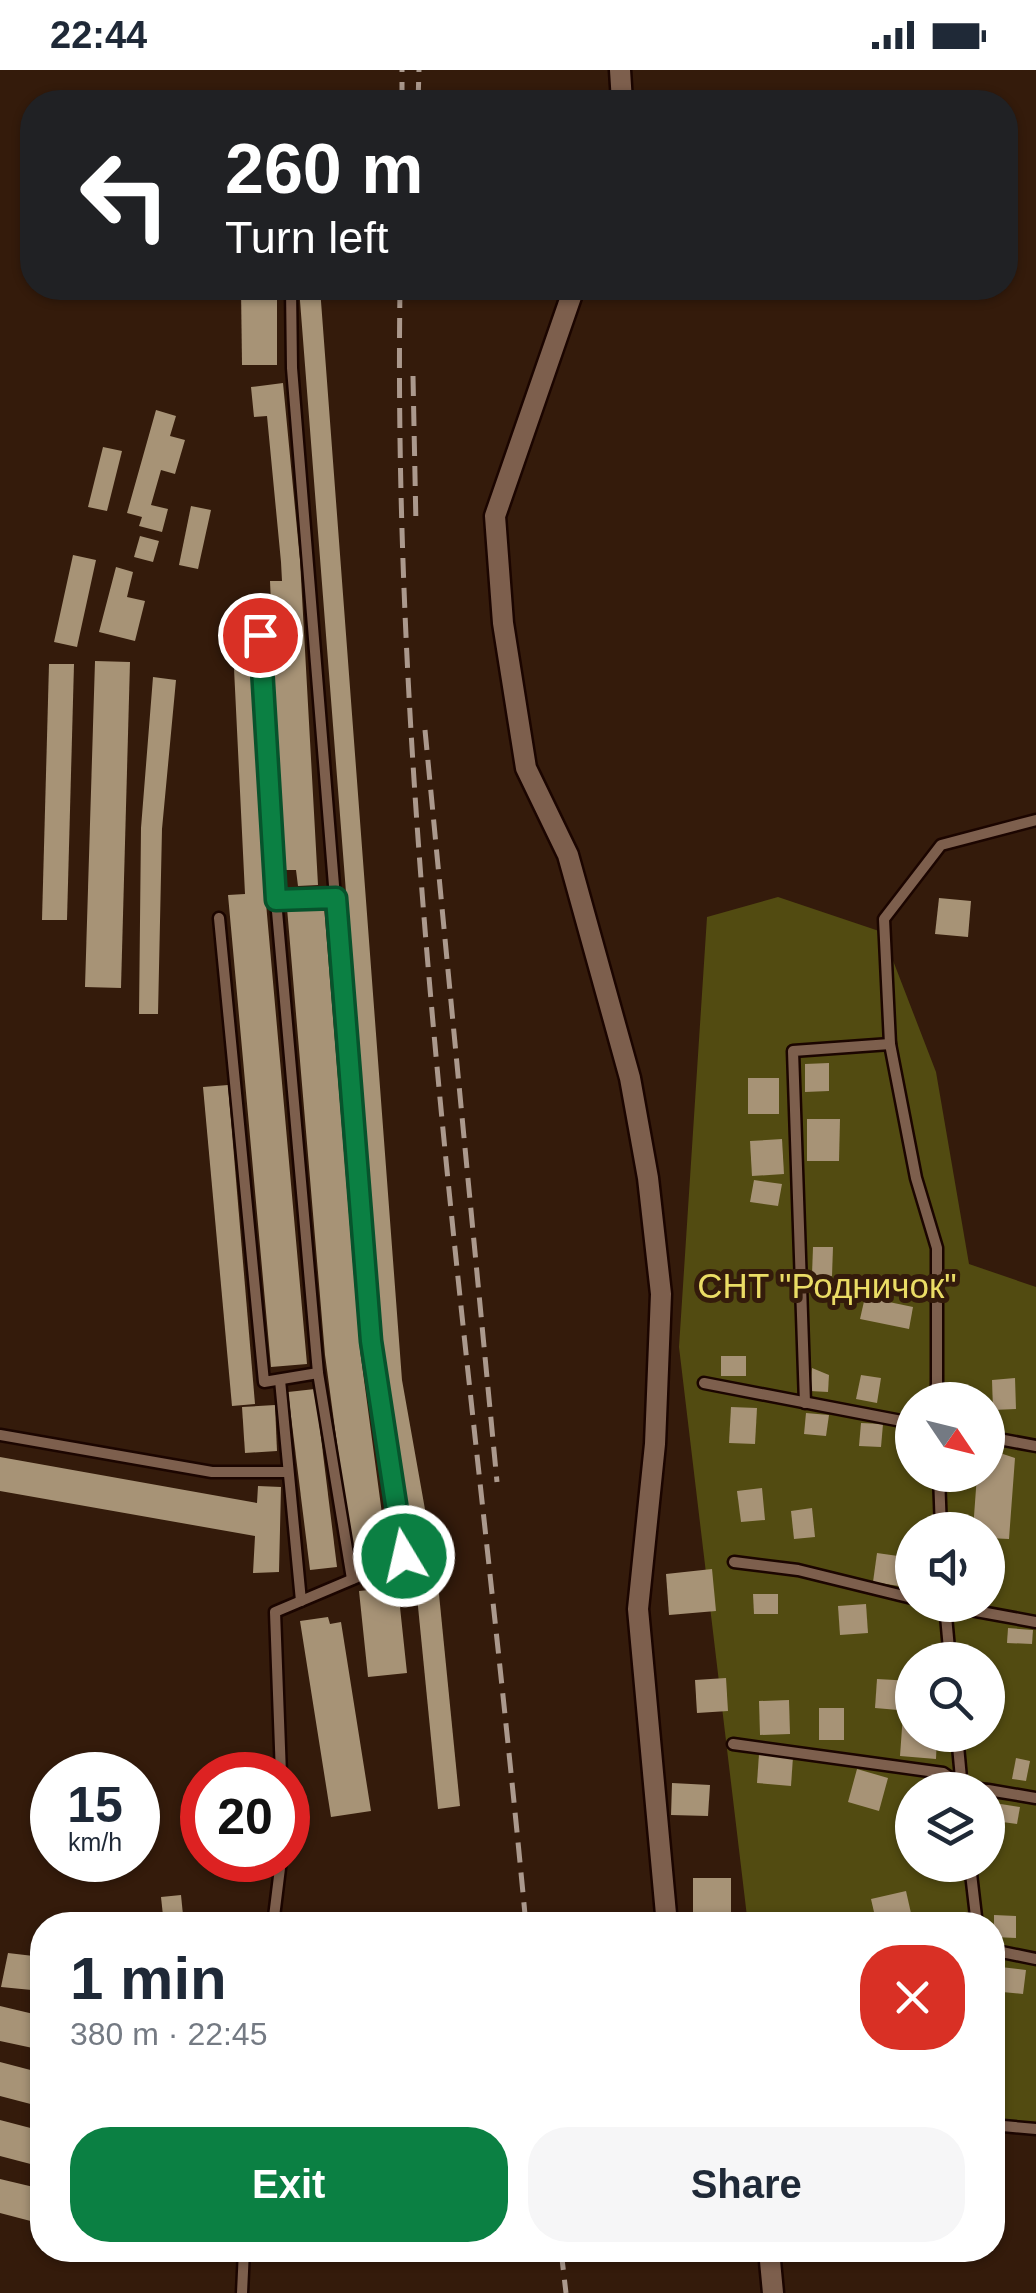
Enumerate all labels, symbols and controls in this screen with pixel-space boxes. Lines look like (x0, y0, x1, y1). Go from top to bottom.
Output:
text: 22:44 (50, 14, 147, 56)
icon: left (60, 130, 190, 260)
text: 260 m (225, 130, 423, 208)
text: Turn left (225, 212, 388, 263)
pin (218, 593, 303, 678)
icon: arrive (233, 608, 288, 663)
park label: СНТ "Родничок" (697, 1266, 957, 1305)
north arrow (895, 1382, 1005, 1492)
map controls (895, 1382, 1005, 1882)
position arrow (352, 1504, 456, 1608)
button: sound (895, 1512, 1005, 1622)
button: search (895, 1642, 1005, 1752)
speed limit sign: 20 (180, 1752, 310, 1882)
button: layers (895, 1772, 1005, 1882)
text: 15 (67, 1777, 123, 1833)
text: km/h (68, 1828, 122, 1856)
text: 1 min (70, 1945, 227, 2012)
button: close (860, 1945, 965, 2050)
text: 380 m · 22:45 (70, 2016, 267, 2052)
button: Exit (70, 2127, 508, 2242)
button: Share (528, 2127, 965, 2242)

